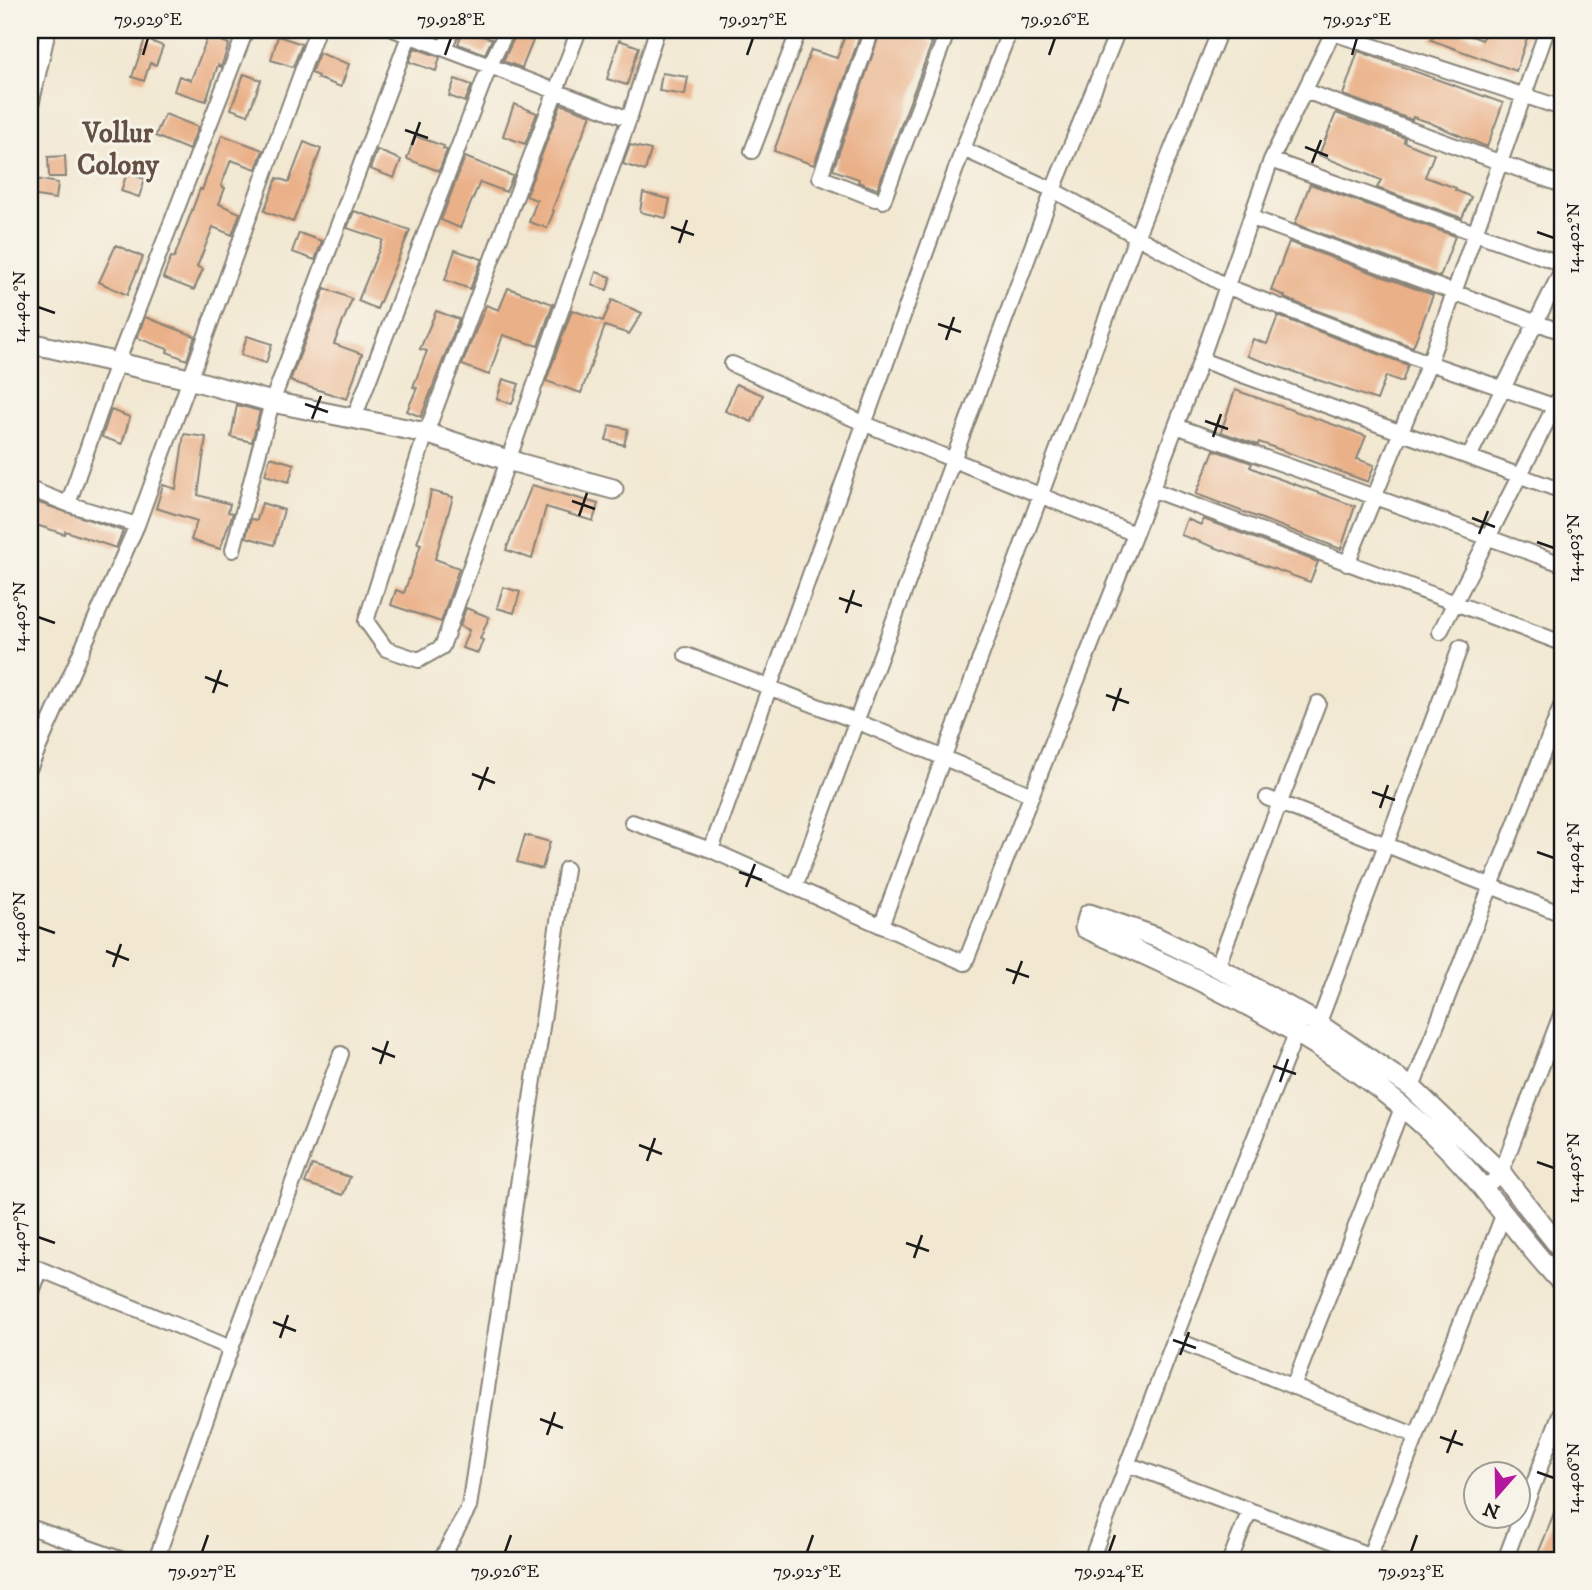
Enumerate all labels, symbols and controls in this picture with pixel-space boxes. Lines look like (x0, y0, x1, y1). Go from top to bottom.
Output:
text: 79.929°E (114, 9, 182, 31)
text: 79.928°E (417, 9, 485, 31)
text: 79.927°E (719, 9, 787, 31)
text: 79.926°E (1021, 9, 1089, 31)
text: 79.925°E (1323, 9, 1391, 31)
district label: Vollur Colony (77, 116, 160, 183)
text: 14.402°N (1563, 202, 1585, 274)
text: 14.404°N (9, 270, 31, 343)
text: 14.403°N (1563, 513, 1585, 583)
text: 14.405°N (9, 581, 31, 653)
text: 14.404°N (1563, 821, 1585, 894)
text: 14.406°N (9, 891, 31, 963)
text: 14.405°N (1563, 1132, 1585, 1204)
text: 14.407°N (9, 1201, 31, 1273)
text: 14.406°N (1563, 1442, 1585, 1514)
north arrow (1462, 1460, 1532, 1530)
text: N (1480, 1496, 1503, 1523)
text: 79.927°E (168, 1561, 236, 1583)
text: 79.926°E (471, 1561, 539, 1583)
text: 79.925°E (773, 1561, 841, 1583)
text: 79.924°E (1074, 1561, 1144, 1583)
text: 79.923°E (1378, 1561, 1444, 1583)

